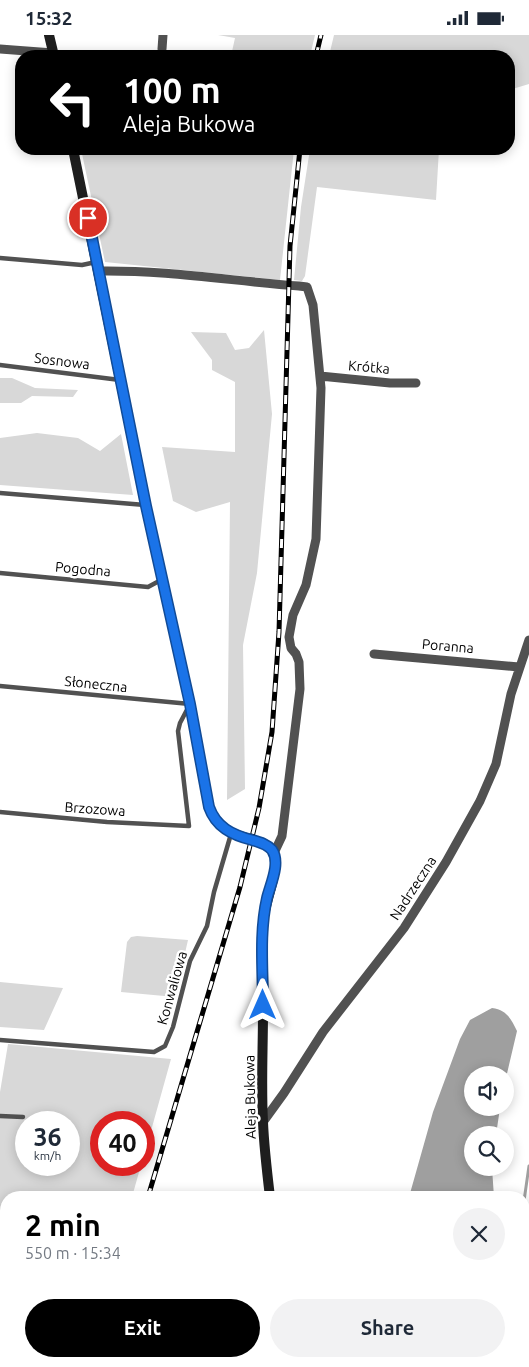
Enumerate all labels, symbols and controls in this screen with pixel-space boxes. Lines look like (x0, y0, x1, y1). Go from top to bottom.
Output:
text: 15:32 (25, 7, 73, 29)
icon: left (40, 70, 105, 135)
text: 100 m (123, 70, 221, 110)
text: Aleja Bukowa (123, 111, 255, 136)
pin (67, 197, 109, 239)
icon: arrive (74, 204, 102, 232)
street label: Sosnowa (33, 350, 91, 372)
street label: Krótka (347, 357, 391, 377)
street label: Pogodna (54, 559, 112, 579)
street label: Poranna (421, 636, 475, 656)
street label: Słoneczna (64, 673, 128, 695)
street label: Brzozowa (64, 799, 126, 819)
street label: Nadrzeczna (386, 853, 440, 923)
street label: Konwaliowa (154, 949, 190, 1027)
position arrow (236, 978, 288, 1030)
street label: Aleja Bukowa (241, 1055, 259, 1139)
map controls (464, 1066, 514, 1176)
button: sound (464, 1066, 514, 1116)
speed limit sign: 40 (90, 1111, 155, 1176)
text: 36 (33, 1123, 62, 1151)
button: search (464, 1126, 514, 1176)
text: km/h (34, 1149, 61, 1162)
text: 2 min (25, 1208, 101, 1242)
button: close (453, 1208, 505, 1260)
text: 550 m · 15:34 (25, 1244, 121, 1262)
button: Exit (25, 1299, 260, 1357)
button: Share (270, 1299, 505, 1357)

